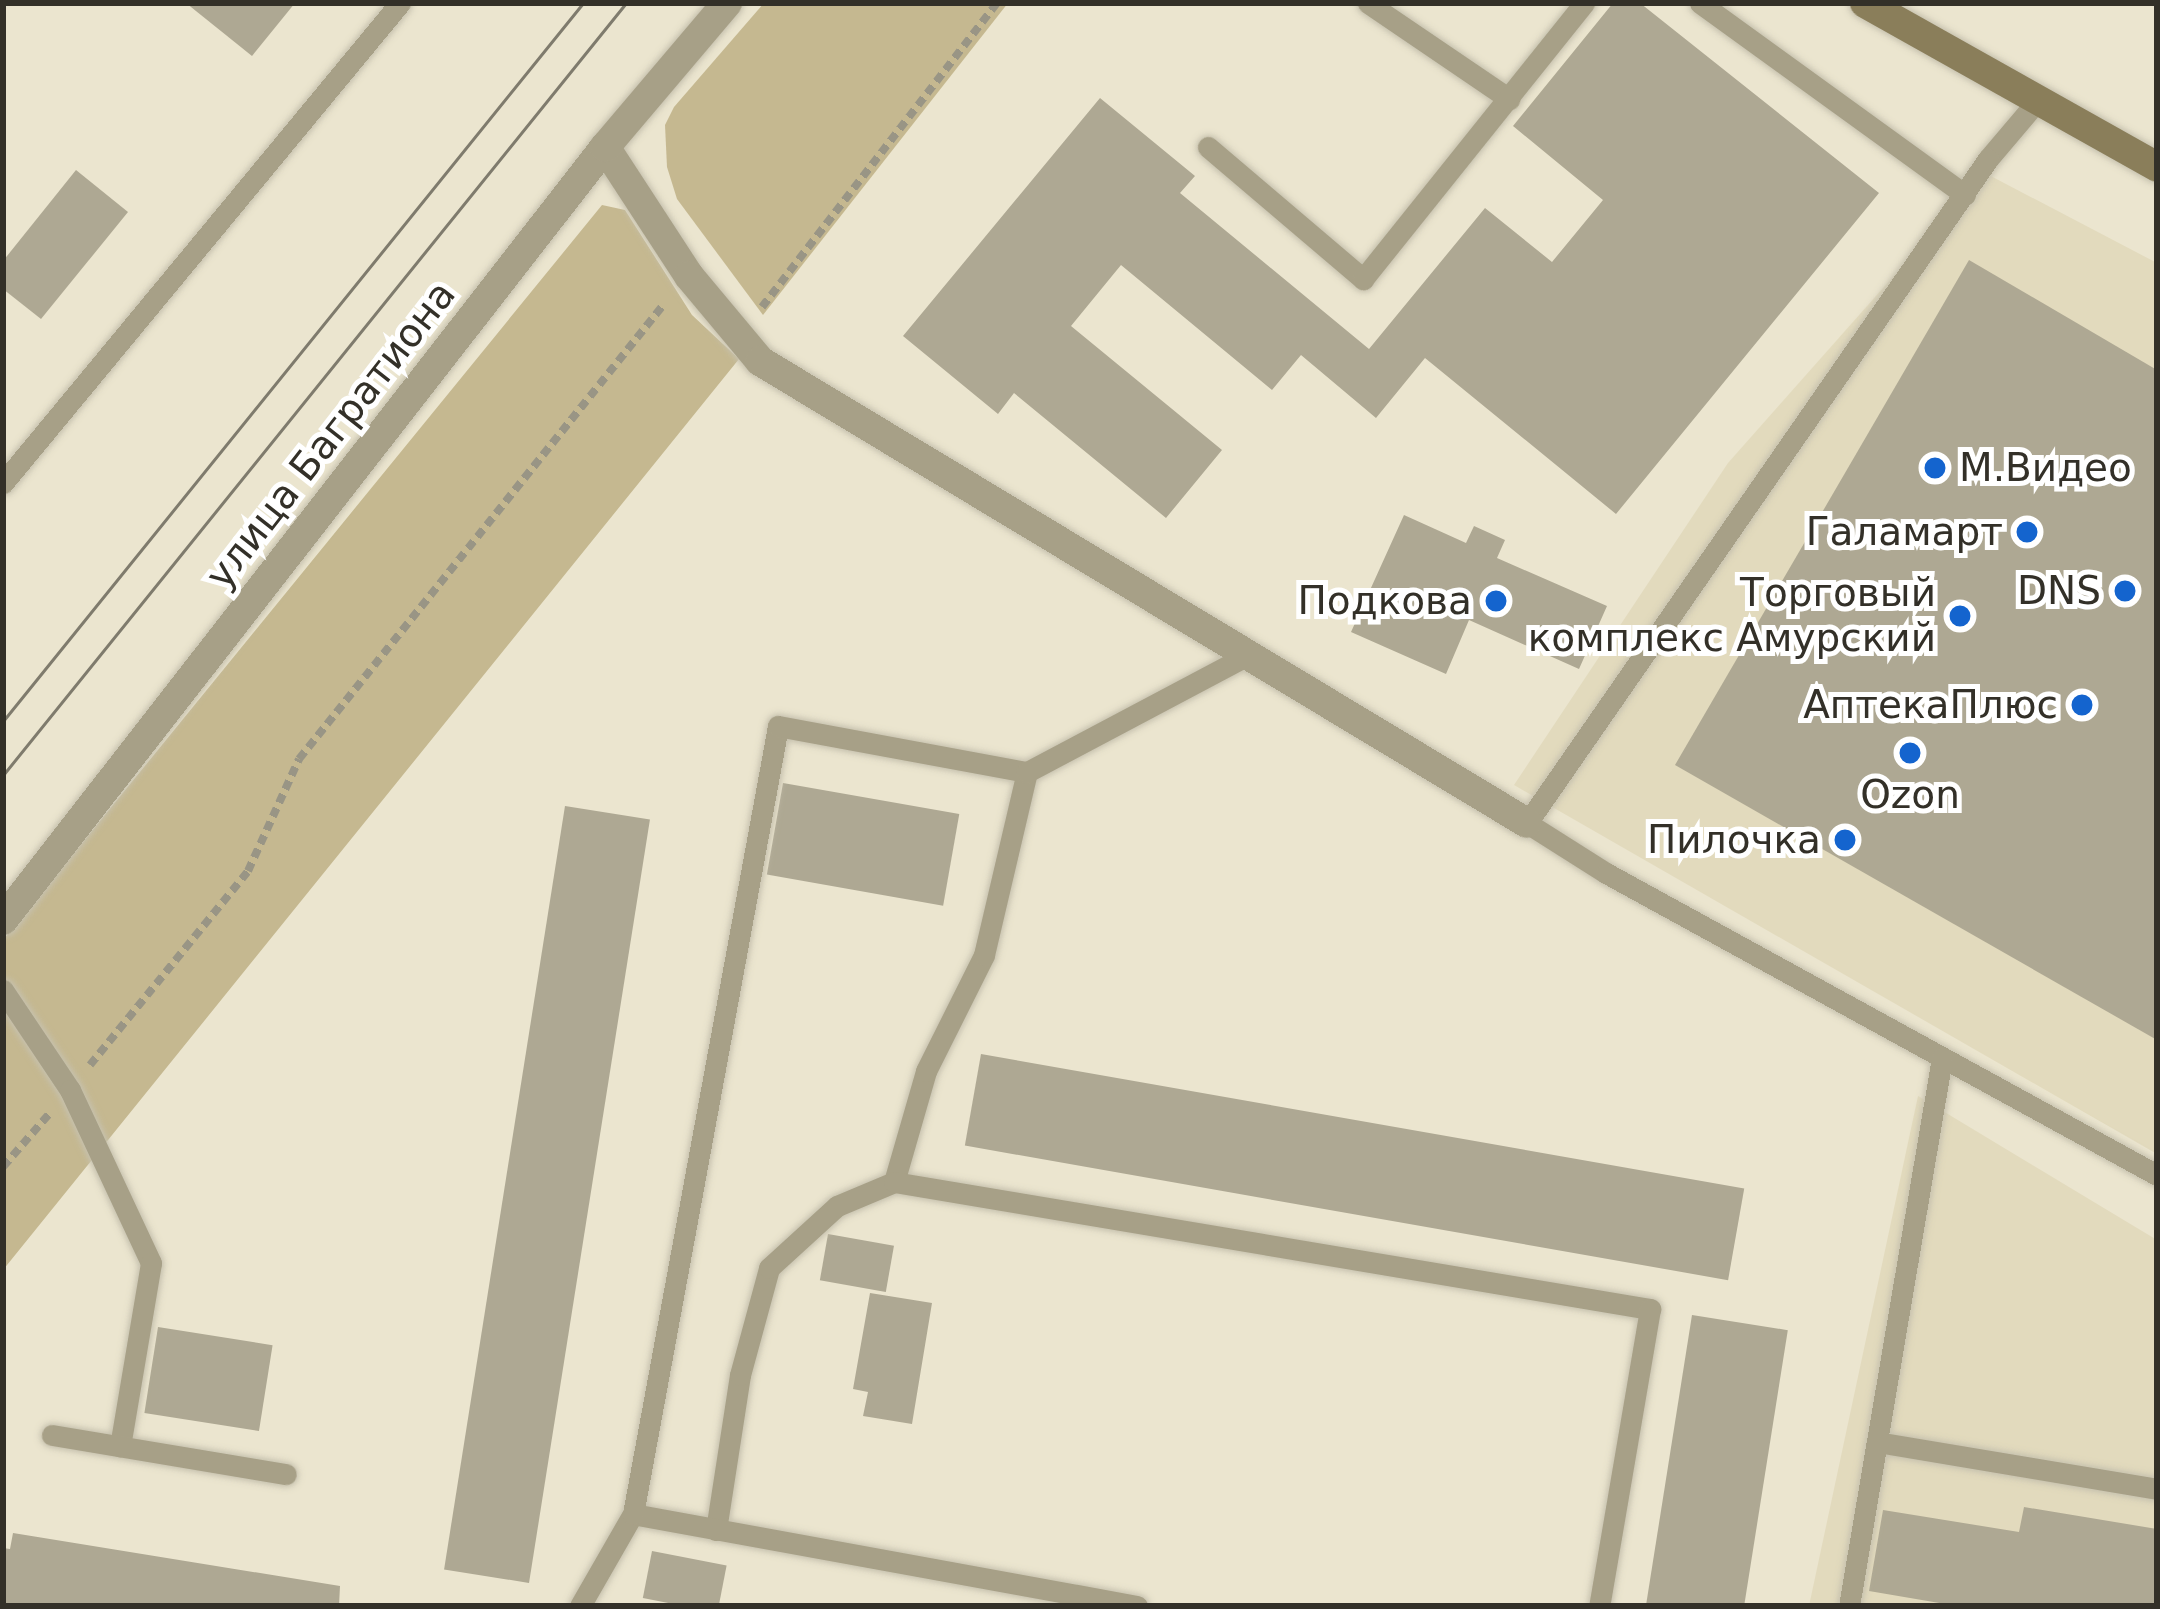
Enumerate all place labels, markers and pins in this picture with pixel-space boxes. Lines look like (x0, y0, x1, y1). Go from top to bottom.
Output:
place label: М.Видео (1959, 445, 2132, 491)
marker: М.Видео (1922, 455, 1948, 481)
place label: Галамарт (1806, 509, 2003, 555)
marker: Галамарт (2014, 519, 2040, 545)
place label: DNS (2017, 568, 2101, 614)
place label: Торговый комплекс Амурский (1528, 571, 1936, 662)
place label: Подкова (1298, 578, 1472, 624)
marker: DNS (2112, 578, 2138, 604)
marker: Подкова (1483, 588, 1509, 614)
marker: Торговый комплекс Амурский (1947, 603, 1973, 629)
place label: АптекаПлюс (1803, 682, 2058, 728)
marker: АптекаПлюс (2069, 692, 2095, 718)
marker: Ozon (1897, 740, 1923, 766)
place label: Ozon (1860, 772, 1960, 818)
place label: Пилочка (1647, 817, 1821, 863)
marker: Пилочка (1832, 827, 1858, 853)

